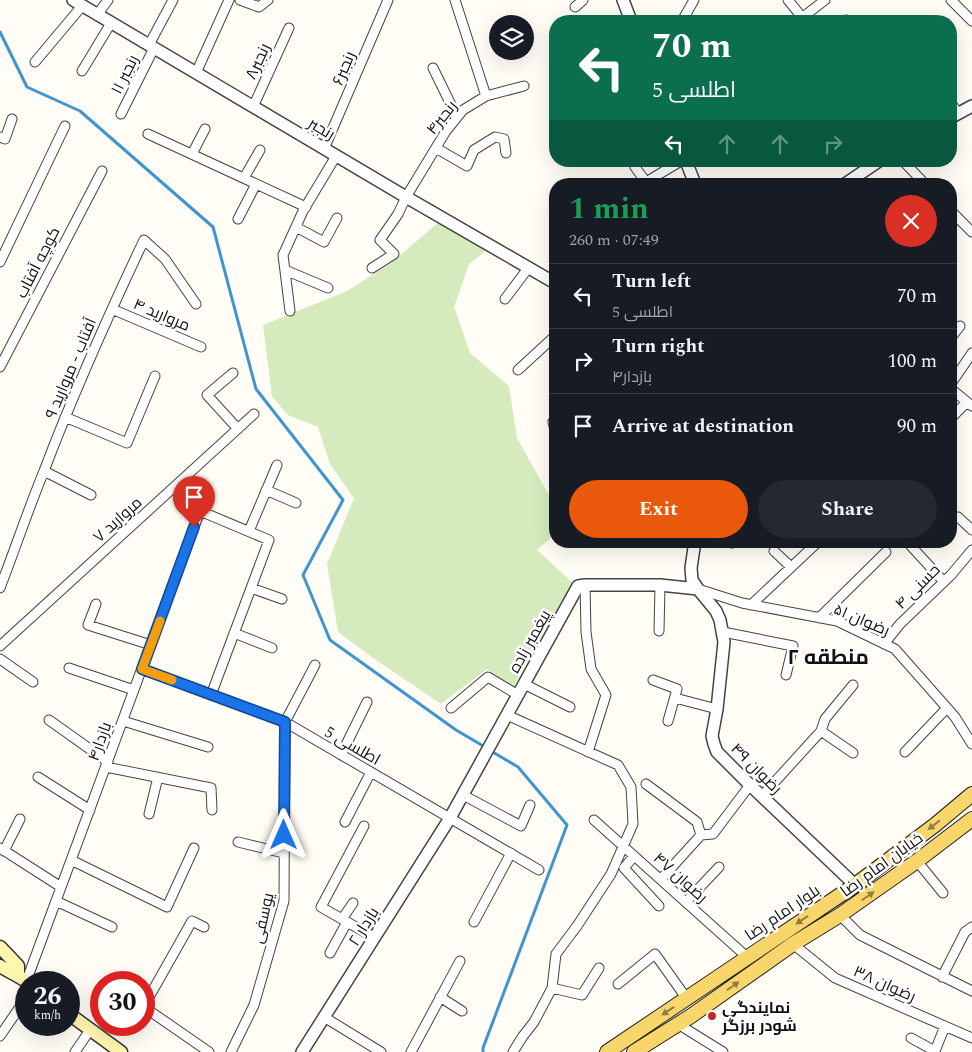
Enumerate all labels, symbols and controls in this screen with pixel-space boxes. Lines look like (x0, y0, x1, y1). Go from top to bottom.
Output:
map controls (489, 15, 534, 60)
button: layers (489, 15, 534, 60)
text: 70 m (652, 20, 732, 73)
icon: left (569, 35, 634, 100)
street label: رنجبر۸ (239, 39, 277, 84)
street label: رنجبر۶ (326, 47, 362, 89)
street label: رنجبر ۱۱ (105, 51, 145, 98)
text: اطلسی 5 (652, 74, 736, 107)
street label: رنجبر۴ (420, 95, 463, 140)
street label: رنجبر (303, 111, 340, 146)
icon: left (660, 130, 688, 158)
icon: ahead (713, 130, 741, 158)
icon: ahead (766, 130, 794, 158)
icon: right (819, 130, 847, 158)
text: 1 min (569, 186, 649, 232)
button: close (885, 195, 937, 247)
street label: کوچه آفتاب (10, 222, 66, 302)
text: 260 m · 07:49 (569, 228, 659, 252)
text: Turn left (612, 267, 691, 296)
icon: left (569, 282, 597, 310)
text: 70 m (897, 282, 937, 311)
street label: مروارید ۴ (129, 292, 194, 338)
text: اطلسی 5 (612, 300, 673, 324)
street label: آفتاب - مروارید ۹ (39, 314, 103, 423)
text: Turn right (612, 332, 705, 361)
icon: right (569, 347, 597, 375)
text: 100 m (887, 347, 937, 376)
text: بازدار۴ (612, 365, 652, 389)
icon: arrive (569, 412, 597, 440)
text: Arrive at destination (612, 412, 794, 441)
text: 90 m (897, 412, 937, 441)
pin (173, 476, 215, 527)
button: Exit (569, 480, 748, 538)
button: Share (758, 480, 937, 538)
icon: arrive (180, 483, 208, 511)
street label: مروارید ۷ (88, 491, 148, 548)
street label: حسنی ۴ (889, 558, 946, 615)
street label: رضوان ۵۱ (830, 597, 894, 643)
street label: پیغمبر زاده (503, 605, 557, 677)
district label: منطقه ۲ (787, 642, 869, 674)
street label: بازدار۴ (82, 718, 118, 764)
street label: اطلسی 5 (320, 720, 385, 772)
street label: رضوان ۴۹ (725, 737, 788, 800)
position arrow (257, 808, 309, 860)
one-way arrow (928, 819, 941, 830)
street label: خیابان امام رضا (835, 827, 928, 903)
street label: رضوان ۴۷ (648, 847, 713, 909)
street label: بلوار امام رضا (740, 879, 825, 947)
street label: یوسفی (246, 890, 281, 946)
one-way arrow (861, 891, 874, 901)
street label: بازدار ۲ (343, 902, 385, 951)
one-way arrow (796, 915, 809, 925)
street label: رضوان ۳۸ (849, 959, 920, 1008)
speed limit sign: 30 (90, 971, 155, 1036)
text: 26 (33, 978, 62, 1016)
one-way arrow (726, 981, 740, 991)
place label: نمایندگی شودر برزگر (721, 996, 797, 1038)
text: km/h (34, 1006, 61, 1025)
one-way arrow (661, 1006, 675, 1016)
marker: نمایندگی شودر برزگر (706, 1010, 718, 1022)

